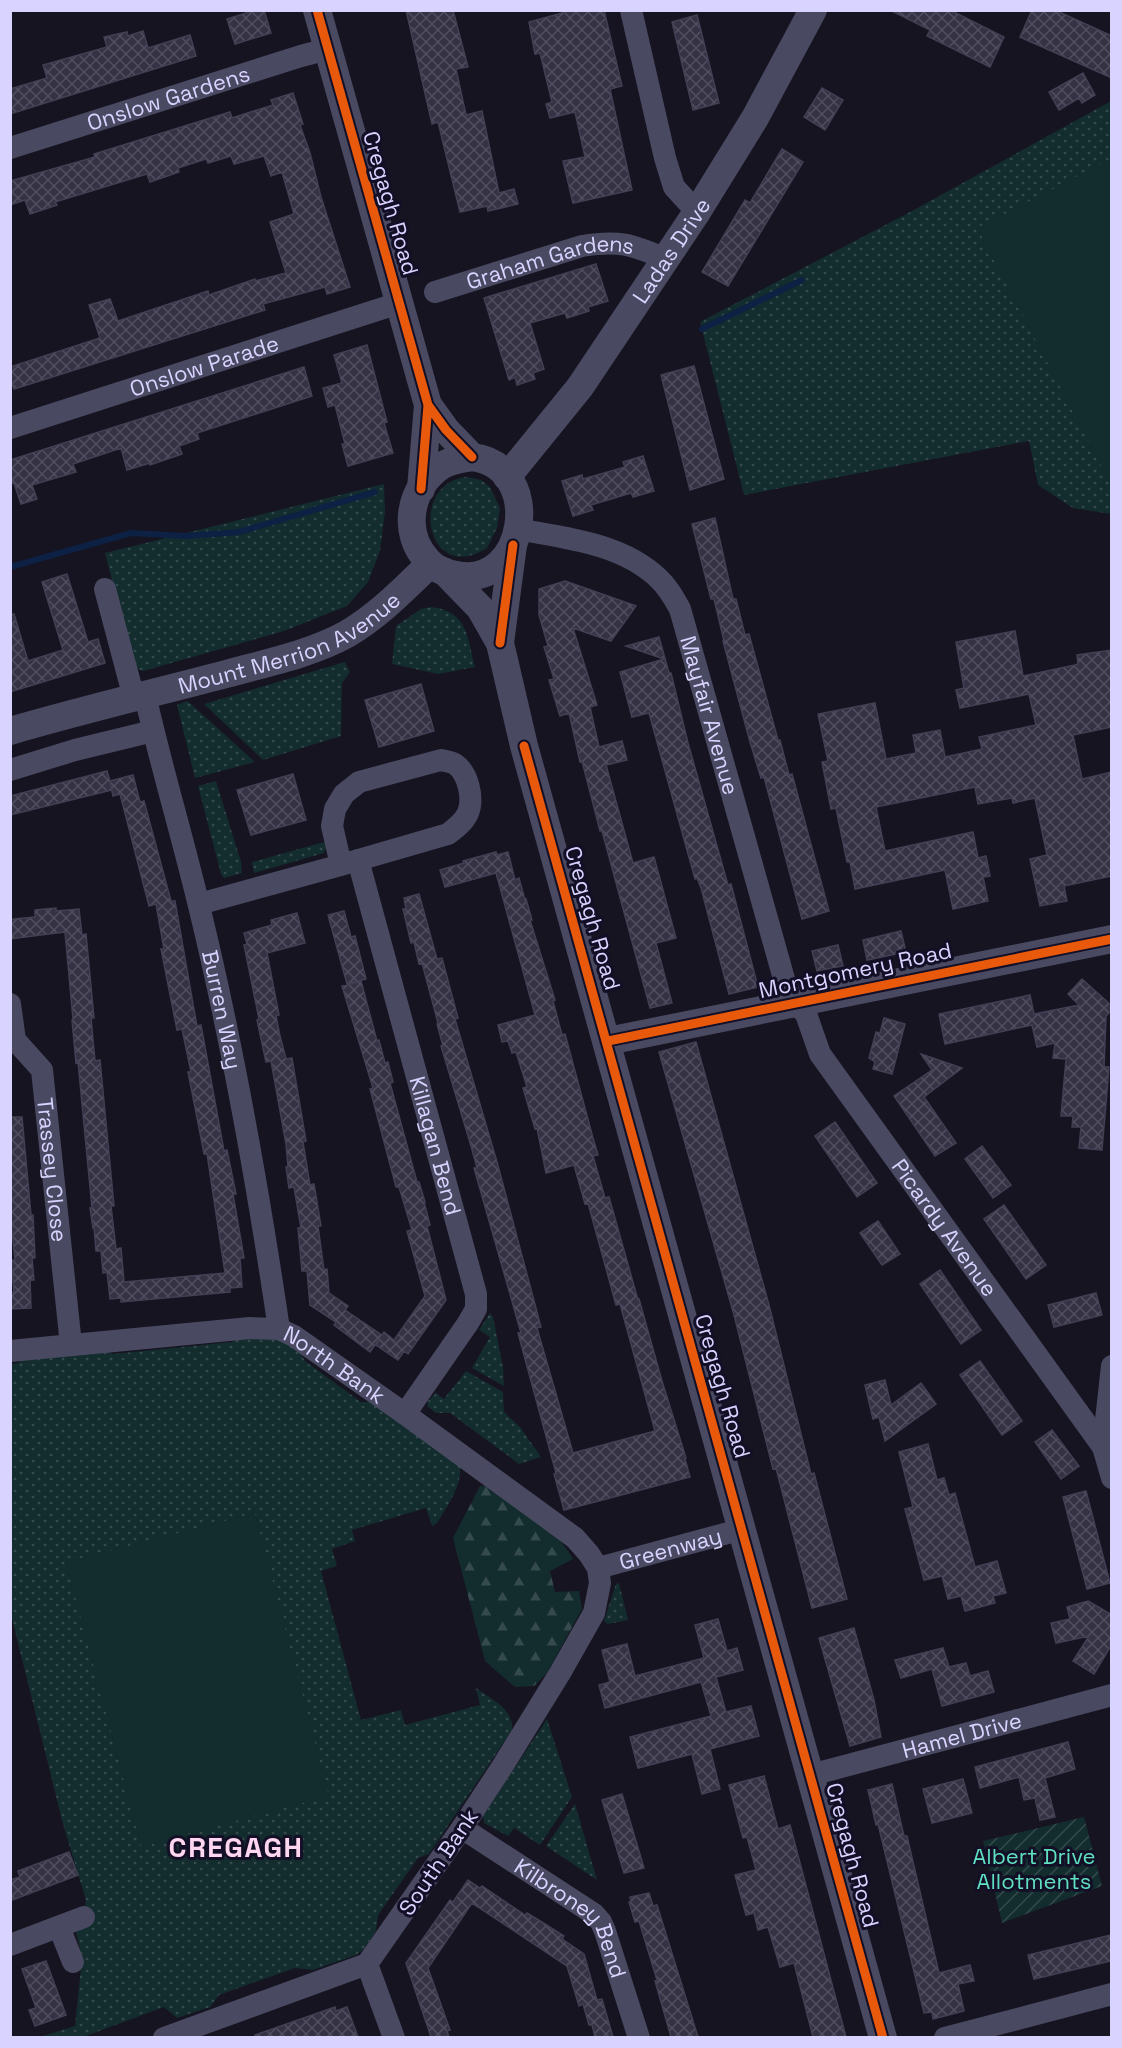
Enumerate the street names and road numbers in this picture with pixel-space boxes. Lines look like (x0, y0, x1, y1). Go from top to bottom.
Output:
street label: Onslow Gardens (83, 59, 253, 137)
street label: Cregagh Road (357, 128, 425, 278)
street label: Ladas Drive (626, 193, 716, 309)
street label: Graham Gardens (463, 229, 637, 295)
street label: Onslow Parade (126, 329, 282, 403)
street label: Mount Merrion Avenue (175, 586, 406, 700)
street label: Mayfair Avenue (674, 633, 746, 798)
street label: Cregagh Road (559, 843, 627, 993)
street label: Montgomery Road (756, 936, 954, 1004)
street label: Burren Way (196, 947, 249, 1072)
street label: Killagan Bend (403, 1073, 468, 1218)
street label: Trassey Close (31, 1096, 74, 1243)
street label: Picardy Avenue (886, 1153, 1004, 1302)
street label: Cregagh Road (689, 1311, 757, 1461)
street label: North Bank (279, 1319, 391, 1410)
street label: Greenway (616, 1521, 725, 1576)
street label: Hamel Drive (899, 1706, 1025, 1764)
street label: Cregagh Road (820, 1780, 886, 1930)
street label: South Bank (392, 1803, 484, 1921)
street label: Kilbroney Bend (509, 1852, 633, 1981)

